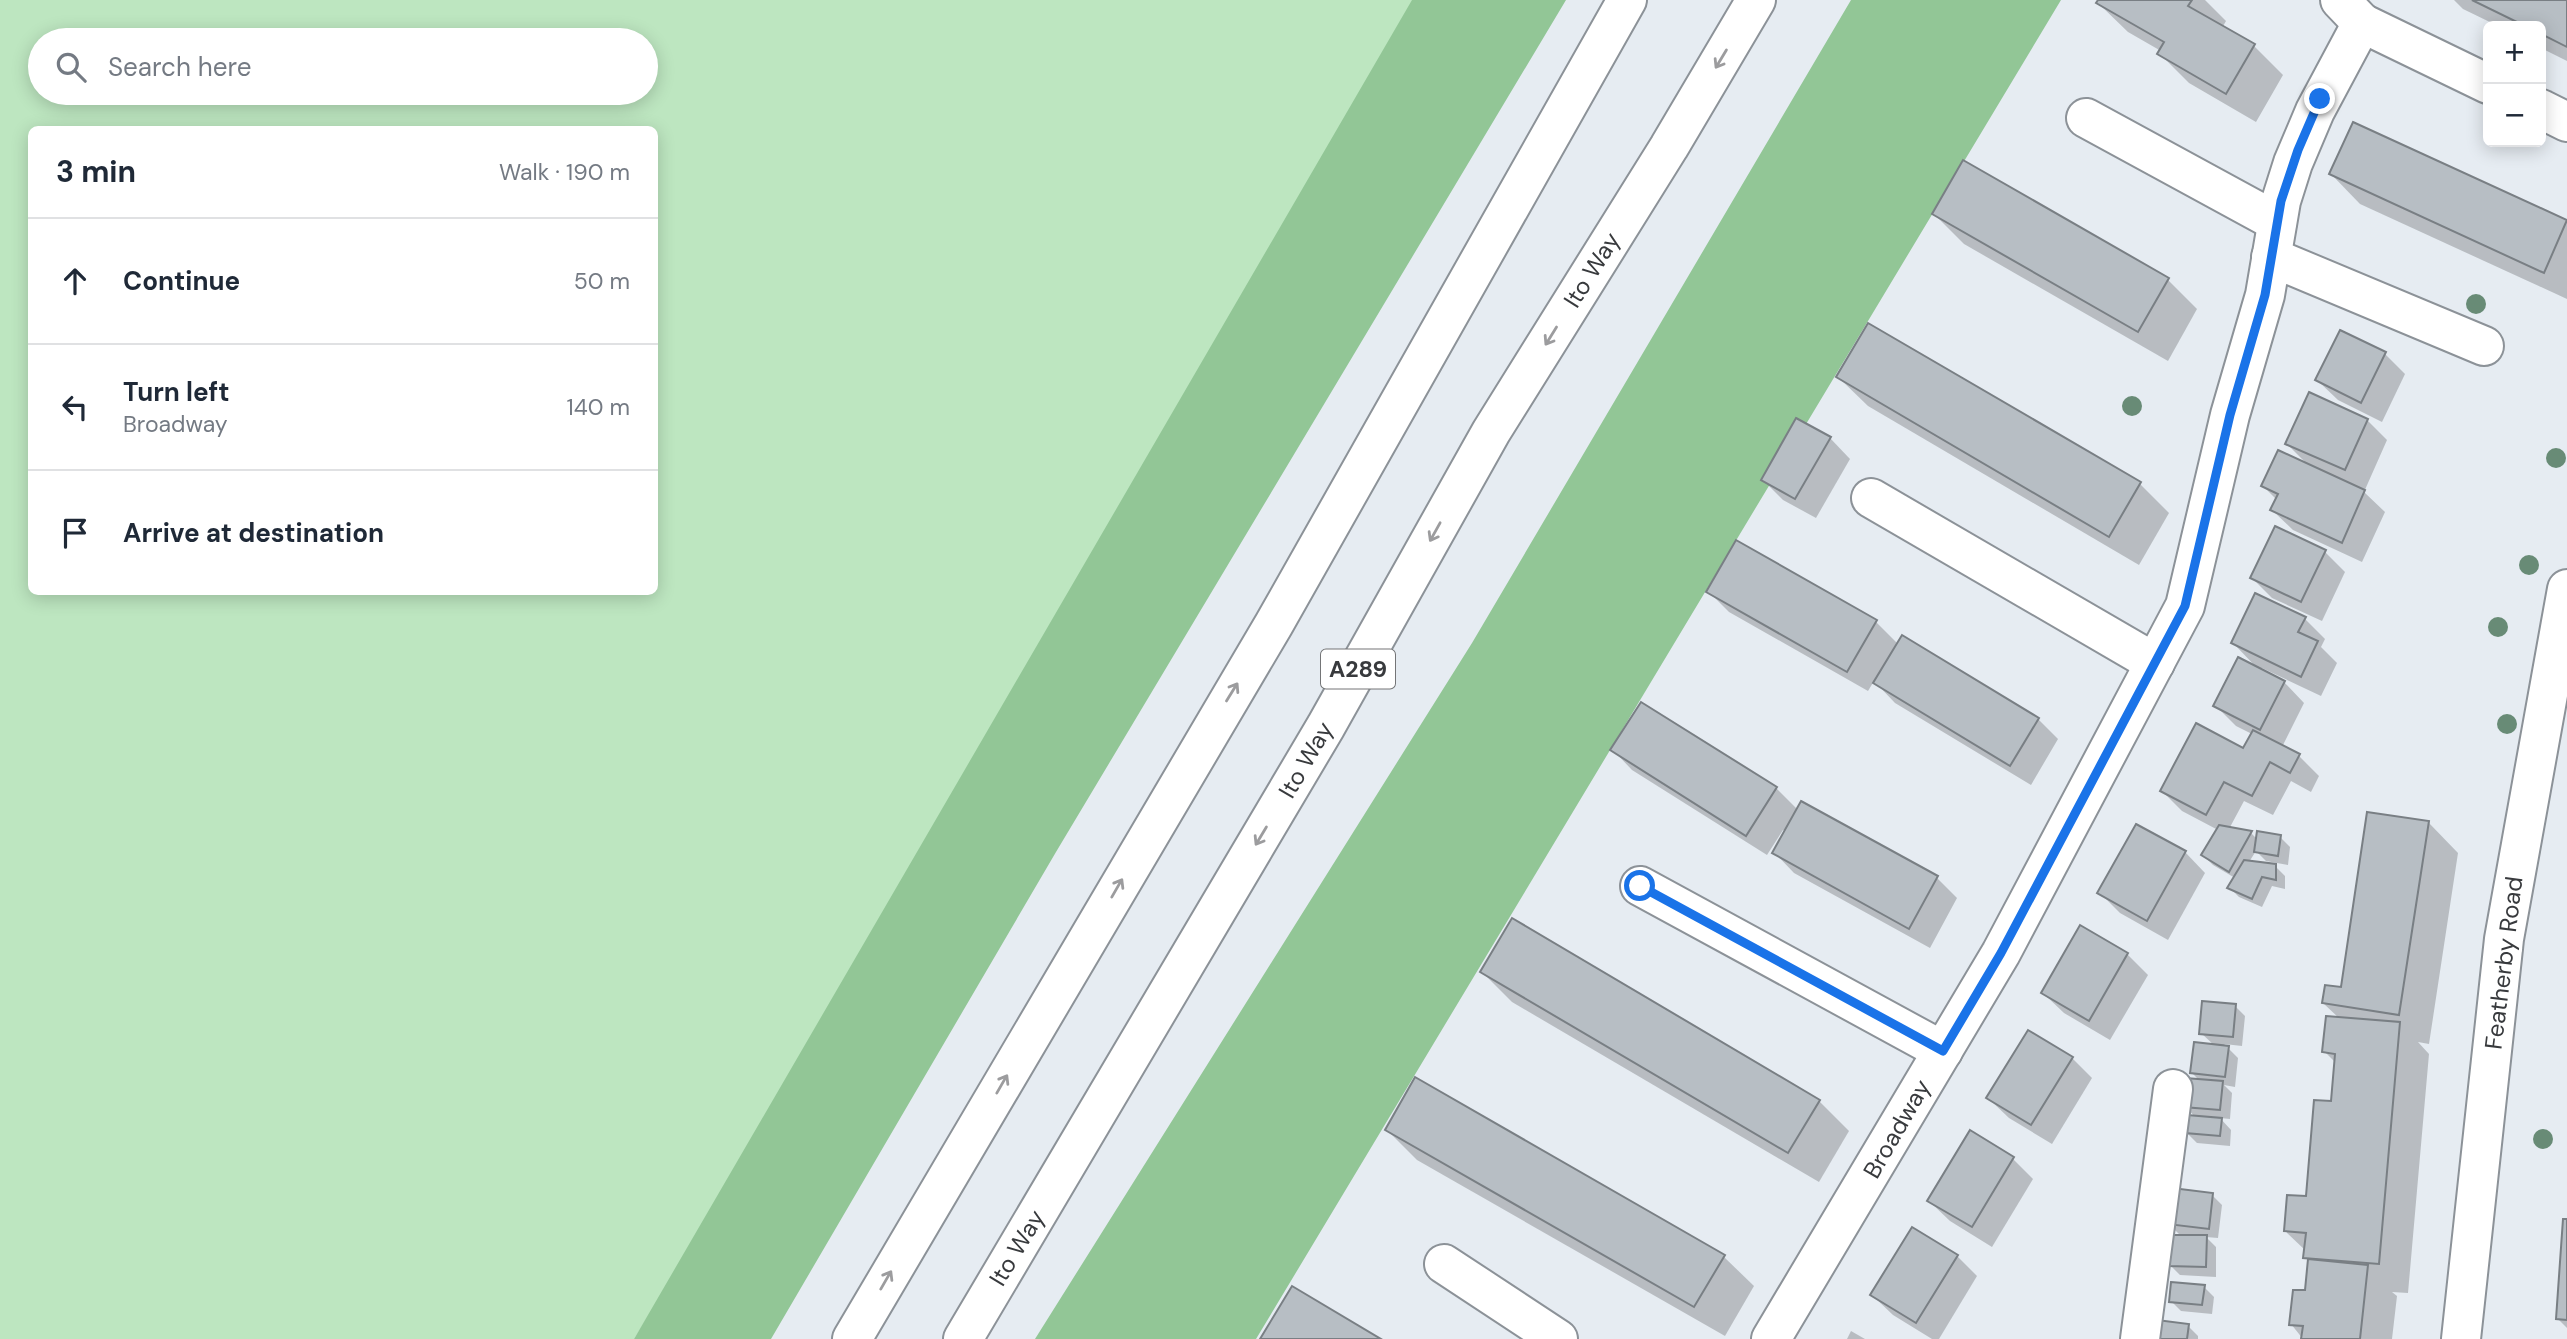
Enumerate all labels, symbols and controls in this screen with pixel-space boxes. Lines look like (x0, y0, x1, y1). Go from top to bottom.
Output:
map controls (2483, 21, 2546, 147)
button: + (2483, 21, 2546, 84)
search box (28, 28, 658, 105)
icon: search (52, 48, 90, 86)
one-way arrow (1714, 48, 1728, 68)
text: Search here (108, 50, 251, 84)
route end (2304, 83, 2335, 114)
button: − (2483, 84, 2546, 147)
text: 3 min (56, 152, 136, 191)
text: Walk · 190 m (499, 157, 630, 187)
street label: Ito Way (1556, 226, 1627, 313)
icon: ahead (56, 262, 94, 300)
text: Continue (123, 264, 240, 298)
text: 50 m (574, 266, 630, 296)
one-way arrow (1543, 326, 1557, 346)
text: Turn left (123, 375, 230, 409)
icon: left (56, 388, 94, 426)
text: 140 m (567, 392, 630, 422)
text: Broadway (123, 409, 228, 439)
icon: arrive (56, 514, 94, 552)
text: Arrive at destination (123, 516, 384, 550)
one-way arrow (1428, 521, 1441, 542)
road number: A289 (1321, 650, 1395, 688)
one-way arrow (1226, 682, 1240, 702)
street label: Ito Way (1271, 716, 1340, 804)
one-way arrow (1254, 825, 1268, 845)
route start (1624, 870, 1655, 901)
street label: Featherby Road (2478, 875, 2529, 1051)
one-way arrow (1110, 878, 1124, 898)
one-way arrow (995, 1074, 1009, 1094)
street label: Broadway (1856, 1074, 1937, 1184)
street label: Ito Way (982, 1204, 1051, 1291)
one-way arrow (879, 1271, 893, 1291)

